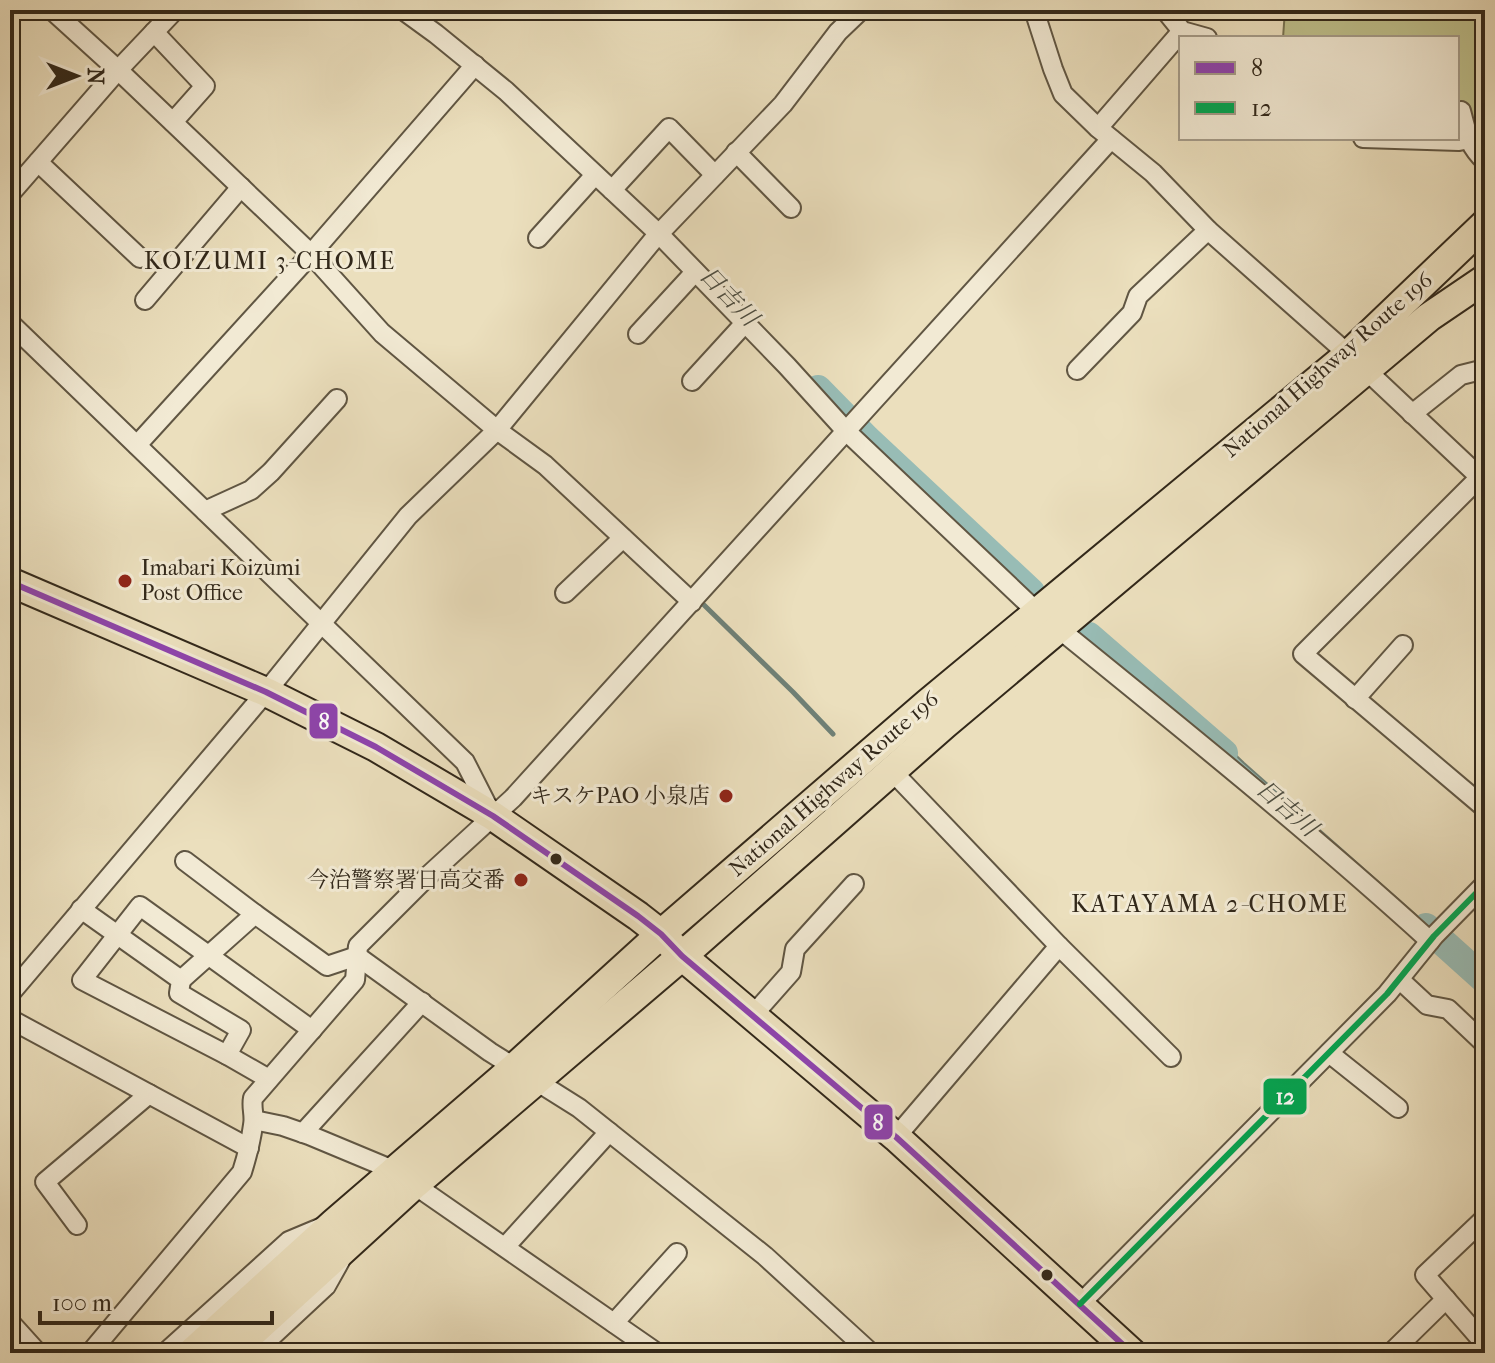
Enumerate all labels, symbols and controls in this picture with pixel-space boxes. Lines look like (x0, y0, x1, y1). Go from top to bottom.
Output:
north arrow (36, 36, 116, 116)
legend (1179, 36, 1459, 140)
text: 8 (1251, 54, 1263, 82)
text: N (82, 68, 108, 85)
text: 12 (1251, 94, 1272, 122)
district label: KOIZUMI 3-CHOME (144, 247, 396, 275)
water label: 日吉川 (694, 260, 766, 334)
street label: National Highway Route 196 (1218, 267, 1438, 463)
place label: Imabari Koizumi Post Office (141, 555, 301, 606)
marker: Imabari Koizumi Post Office (116, 572, 134, 590)
street label: National Highway Route 196 (724, 686, 944, 882)
line badge: 8 (308, 702, 339, 740)
text: 8 (318, 709, 330, 735)
water label: 日吉川 (1251, 774, 1326, 844)
place label: キスケPAO 小泉店 (530, 783, 710, 809)
marker: キスケPAO 小泉店 (717, 787, 735, 805)
unlabelled marker (548, 851, 564, 867)
place label: 今治警察署日高交番 (307, 867, 505, 893)
marker: 今治警察署日高交番 (512, 871, 530, 889)
district label: KATAYAMA 2-CHOME (1071, 890, 1349, 918)
line badge: 12 (1262, 1077, 1308, 1116)
text: 12 (1275, 1084, 1295, 1110)
line badge: 8 (863, 1103, 894, 1141)
text: 8 (872, 1110, 884, 1136)
unlabelled marker (1039, 1267, 1055, 1283)
scale bar (40, 1275, 272, 1325)
text: 100 m (52, 1289, 112, 1317)

